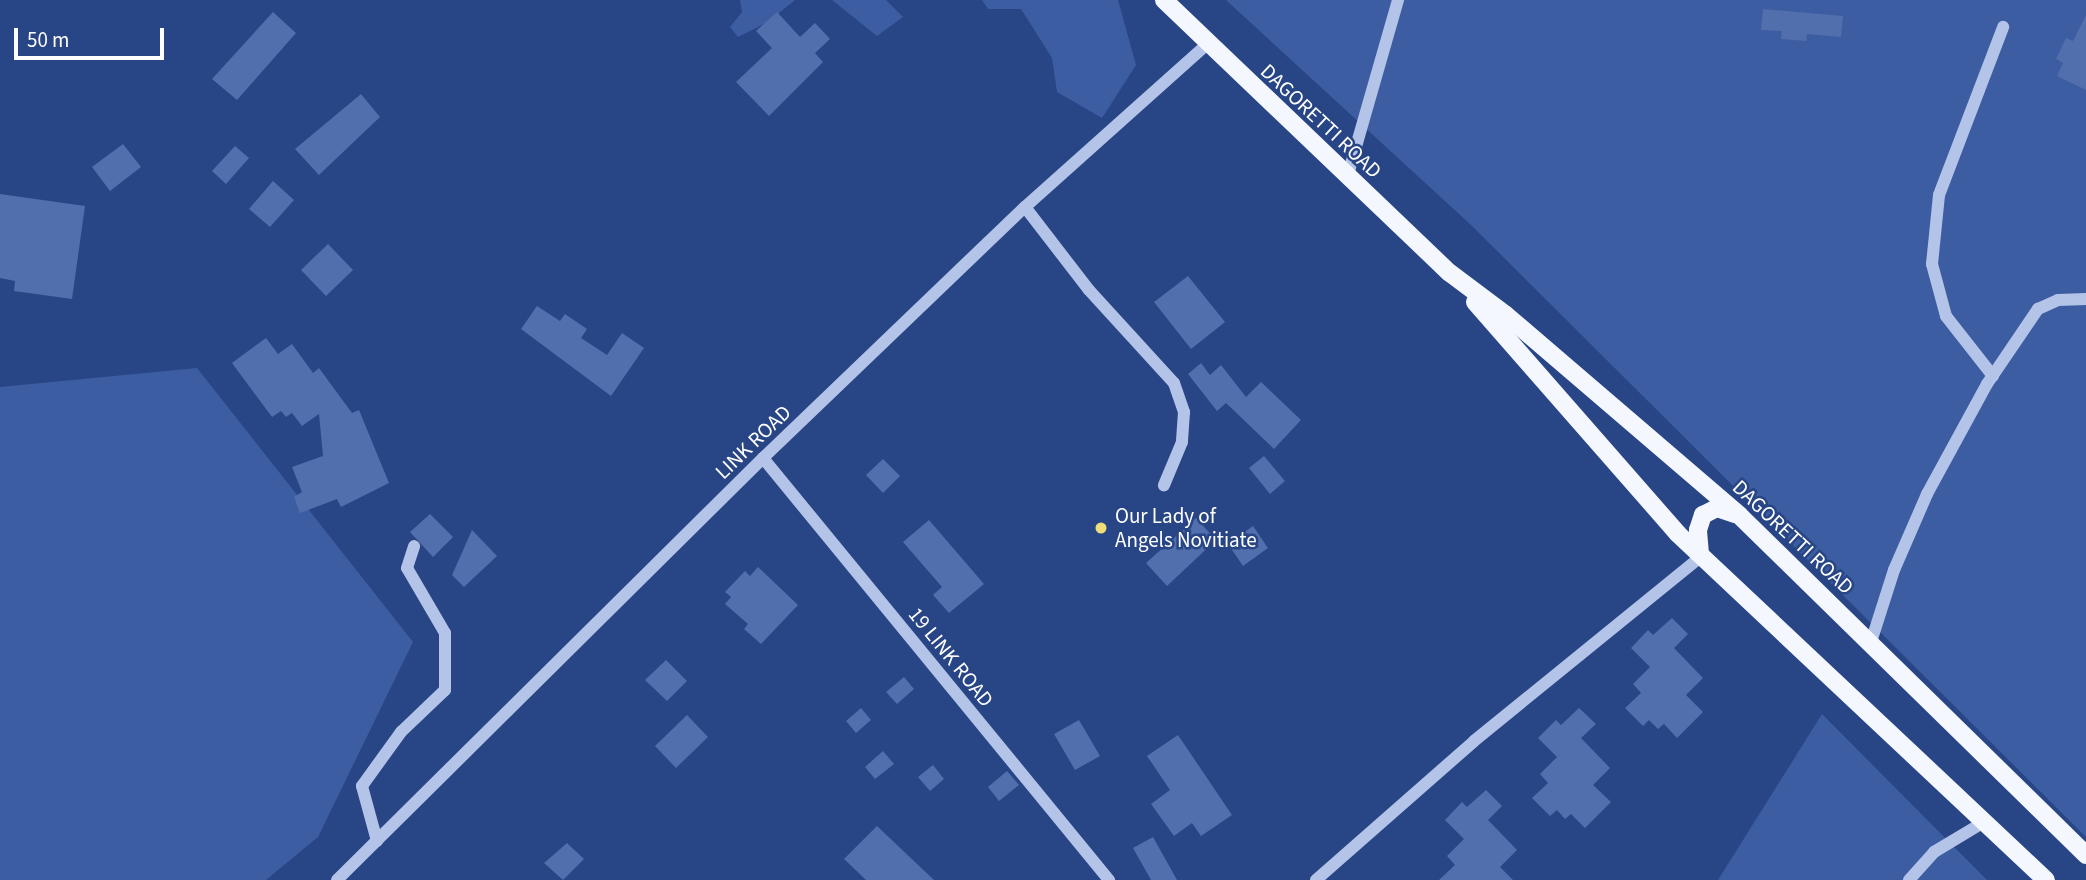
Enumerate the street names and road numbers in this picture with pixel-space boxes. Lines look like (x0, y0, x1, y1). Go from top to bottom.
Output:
street label: DAGORETTI ROAD (1255, 59, 1387, 183)
street label: LINK ROAD (710, 400, 796, 484)
street label: DAGORETTI ROAD (1727, 475, 1859, 599)
street label: 19 LINK ROAD (903, 602, 999, 712)

